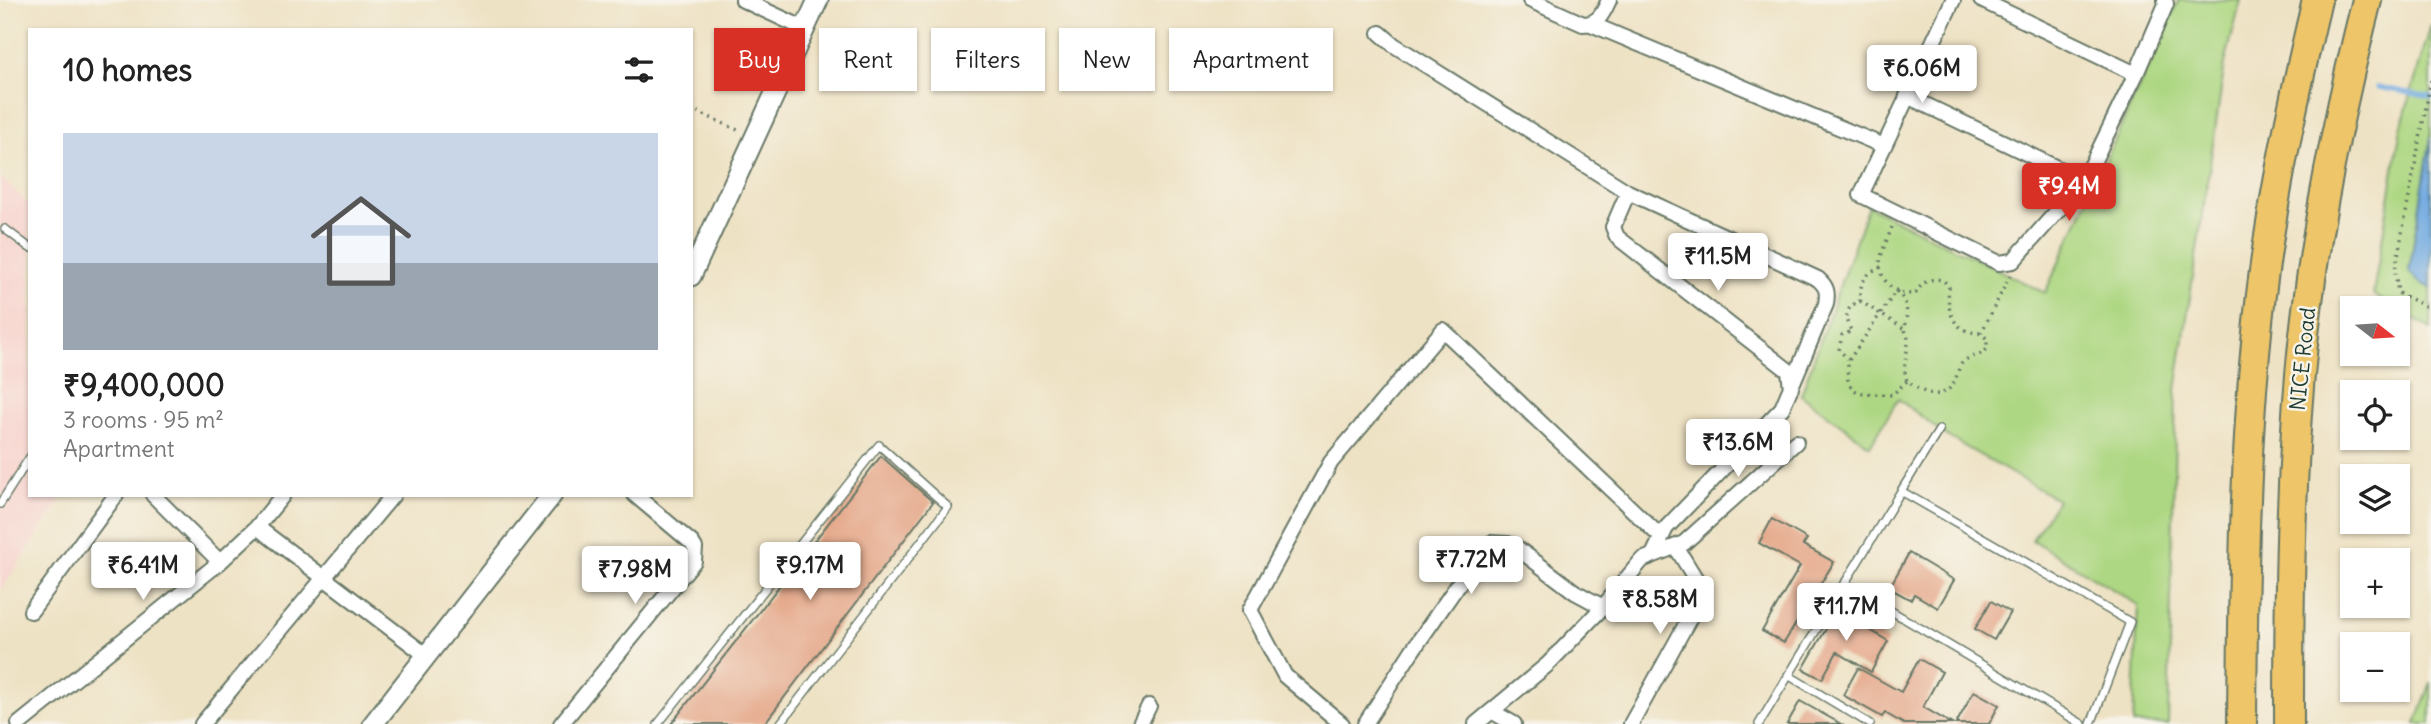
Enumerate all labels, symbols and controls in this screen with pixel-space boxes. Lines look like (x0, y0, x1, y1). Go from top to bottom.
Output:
chip: Buy (714, 28, 805, 91)
chip: Rent (819, 28, 917, 91)
chip: Filters (931, 28, 1045, 91)
chip: New (1059, 28, 1155, 91)
chip: Apartment (1169, 28, 1333, 91)
pin: ₹6.06M (1865, 46, 1979, 105)
text: 10 homes (63, 51, 192, 89)
icon: filters (620, 51, 658, 89)
text: ₹6.06M (1883, 53, 1961, 82)
pin: ₹9.4M (2020, 164, 2118, 223)
text: ₹9.4M (2038, 171, 2100, 200)
icon: home (298, 178, 424, 304)
pin: ₹11.5M (1661, 233, 1775, 293)
text: ₹11.5M (1684, 241, 1752, 270)
north arrow (2340, 296, 2410, 366)
map controls (2340, 296, 2410, 702)
street label: NICE Road (2284, 306, 2321, 412)
text: ₹9,400,000 (63, 366, 225, 404)
button: locate (2340, 380, 2410, 450)
text: 3 rooms · 95 m² (63, 405, 224, 434)
pin: ₹13.6M (1681, 420, 1795, 479)
text: ₹13.6M (1702, 427, 1774, 456)
text: Apartment (63, 434, 175, 463)
button: layers (2340, 464, 2410, 534)
pin: ₹7.72M (1414, 536, 1528, 596)
pin: ₹6.41M (86, 542, 200, 602)
pin: ₹9.17M (753, 542, 867, 602)
text: ₹7.72M (1435, 544, 1507, 573)
pin: ₹7.98M (578, 546, 692, 606)
button: + (2340, 548, 2410, 618)
text: ₹6.41M (107, 550, 179, 579)
text: ₹9.17M (776, 550, 844, 579)
text: ₹7.98M (598, 554, 672, 583)
pin: ₹8.58M (1603, 576, 1717, 636)
text: ₹8.58M (1622, 584, 1698, 613)
pin: ₹11.7M (1789, 584, 1903, 643)
text: ₹11.7M (1813, 591, 1879, 620)
button: − (2340, 632, 2410, 702)

